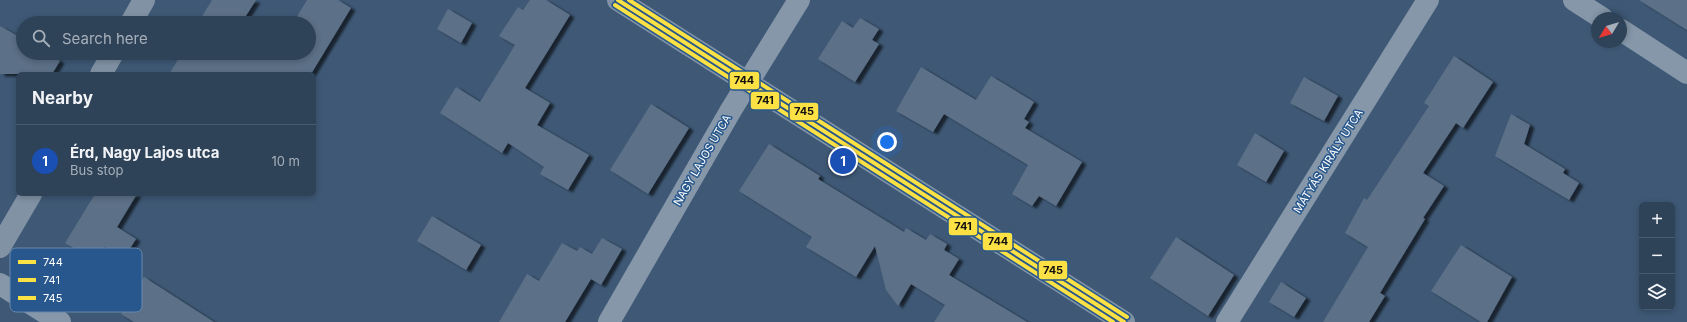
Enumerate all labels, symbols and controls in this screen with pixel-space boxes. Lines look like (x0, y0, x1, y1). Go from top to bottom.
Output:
north arrow (1591, 12, 1627, 48)
search box (16, 16, 316, 60)
icon: search (30, 27, 52, 49)
text: Search here (62, 29, 148, 48)
line badge: 744 (729, 71, 760, 90)
text: 744 (734, 73, 754, 87)
text: Nearby (32, 88, 93, 108)
line badge: 741 (750, 91, 780, 110)
text: 741 (756, 93, 774, 107)
line badge: 745 (789, 102, 819, 121)
text: 745 (794, 104, 814, 118)
street label: MÁTYÁS KIRÁLY UTCA (1290, 106, 1366, 216)
street label: NAGY LAJOS UTCA (670, 112, 734, 208)
your location (877, 132, 897, 152)
text: Érd, Nagy Lajos utca (70, 143, 219, 162)
pin: 1 (830, 146, 856, 176)
text: 1 (42, 153, 48, 169)
text: 10 m (271, 153, 300, 169)
text: Bus stop (70, 162, 123, 178)
map controls (1639, 202, 1675, 310)
button: + (1639, 202, 1675, 238)
line badge: 741 (948, 217, 978, 236)
text: 741 (954, 219, 972, 233)
line badge: 744 (982, 232, 1013, 251)
text: 744 (988, 234, 1008, 248)
button: − (1639, 238, 1675, 274)
legend (10, 248, 142, 312)
text: 744 (43, 255, 63, 269)
line badge: 745 (1038, 260, 1068, 280)
text: 745 (1043, 263, 1063, 277)
text: 741 (43, 273, 60, 287)
button: layers (1639, 274, 1675, 310)
text: 745 (43, 291, 63, 305)

